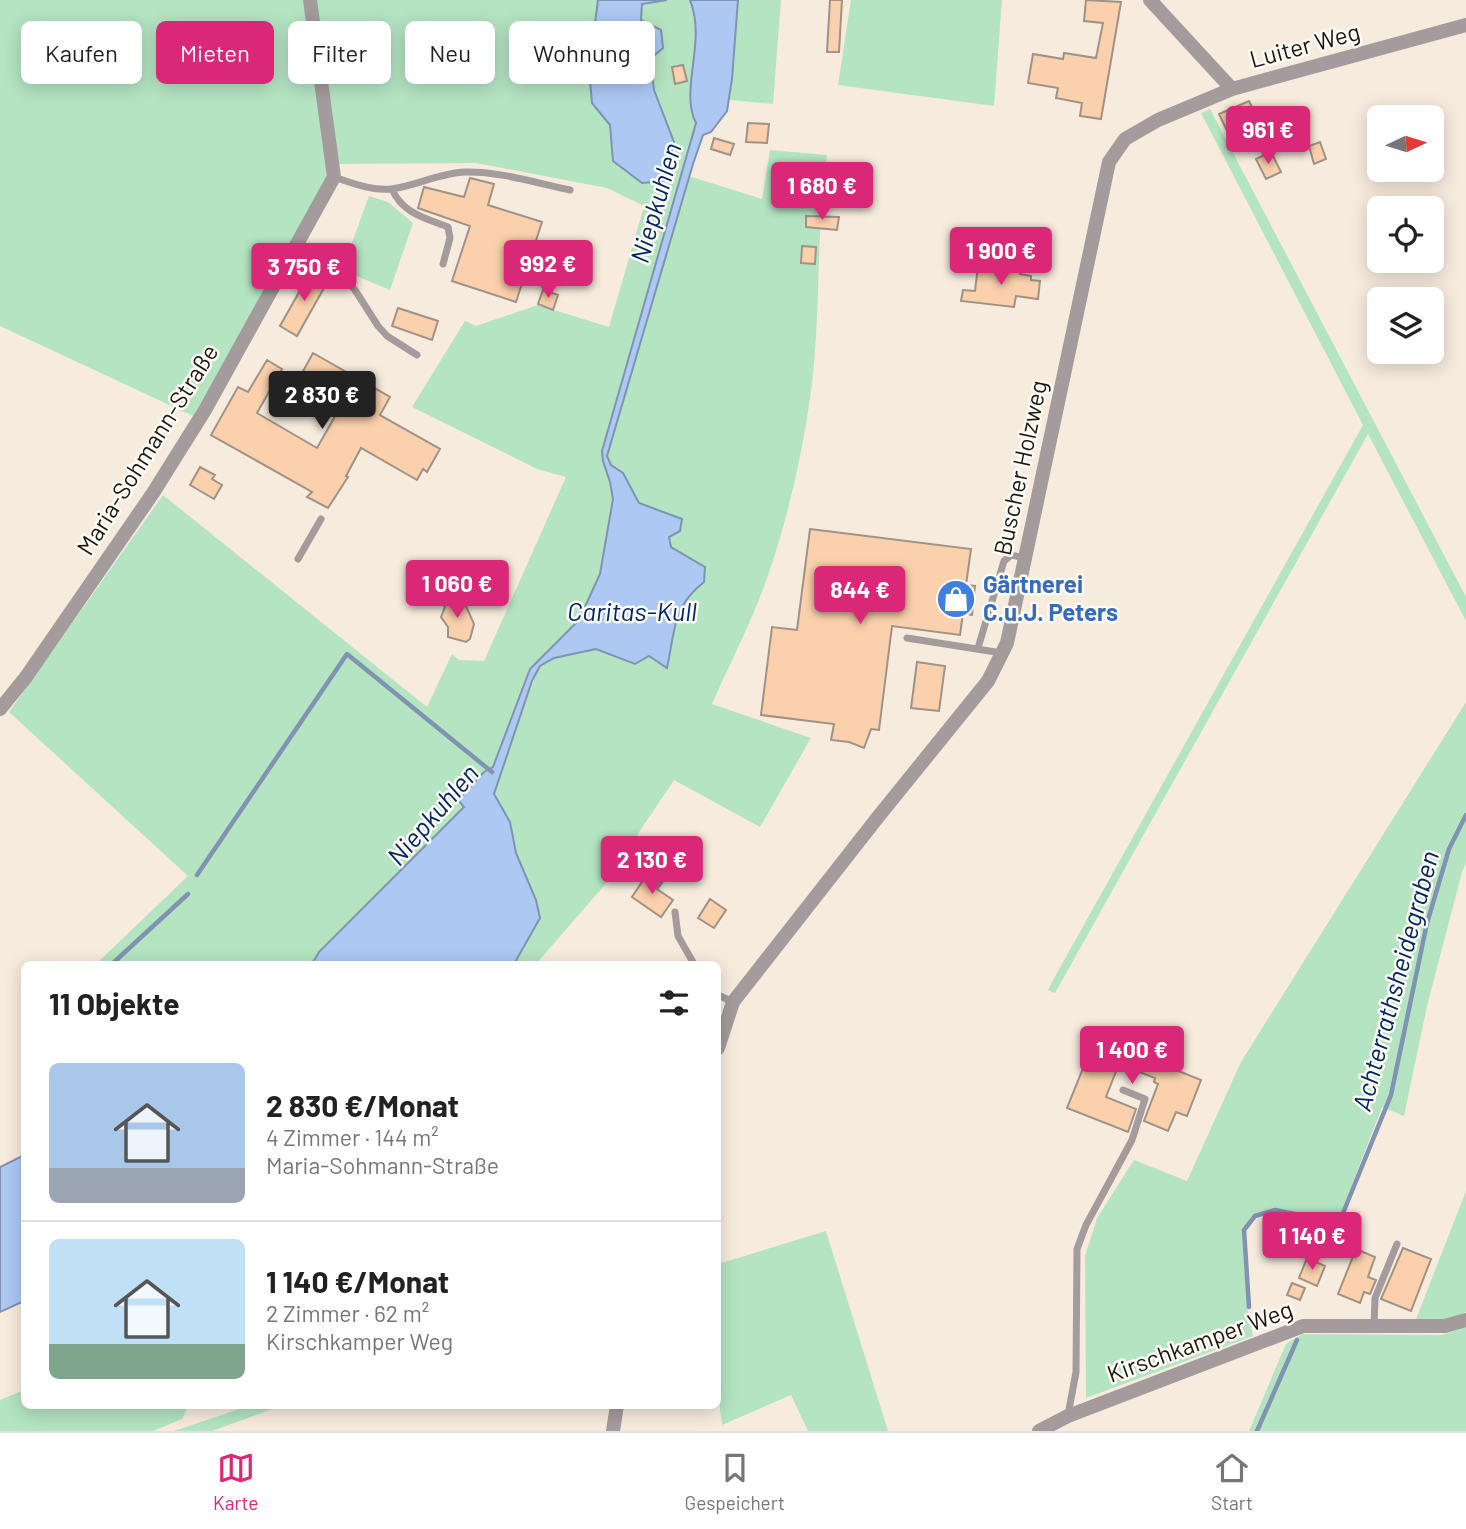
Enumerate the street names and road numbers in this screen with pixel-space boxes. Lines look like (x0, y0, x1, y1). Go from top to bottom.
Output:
street label: Luiter Weg (1246, 16, 1363, 73)
street label: Maria-Sohmann-Straße (70, 338, 223, 560)
street label: Buscher Holzweg (987, 378, 1052, 558)
street label: Kirschkamper Weg (1103, 1294, 1296, 1388)

